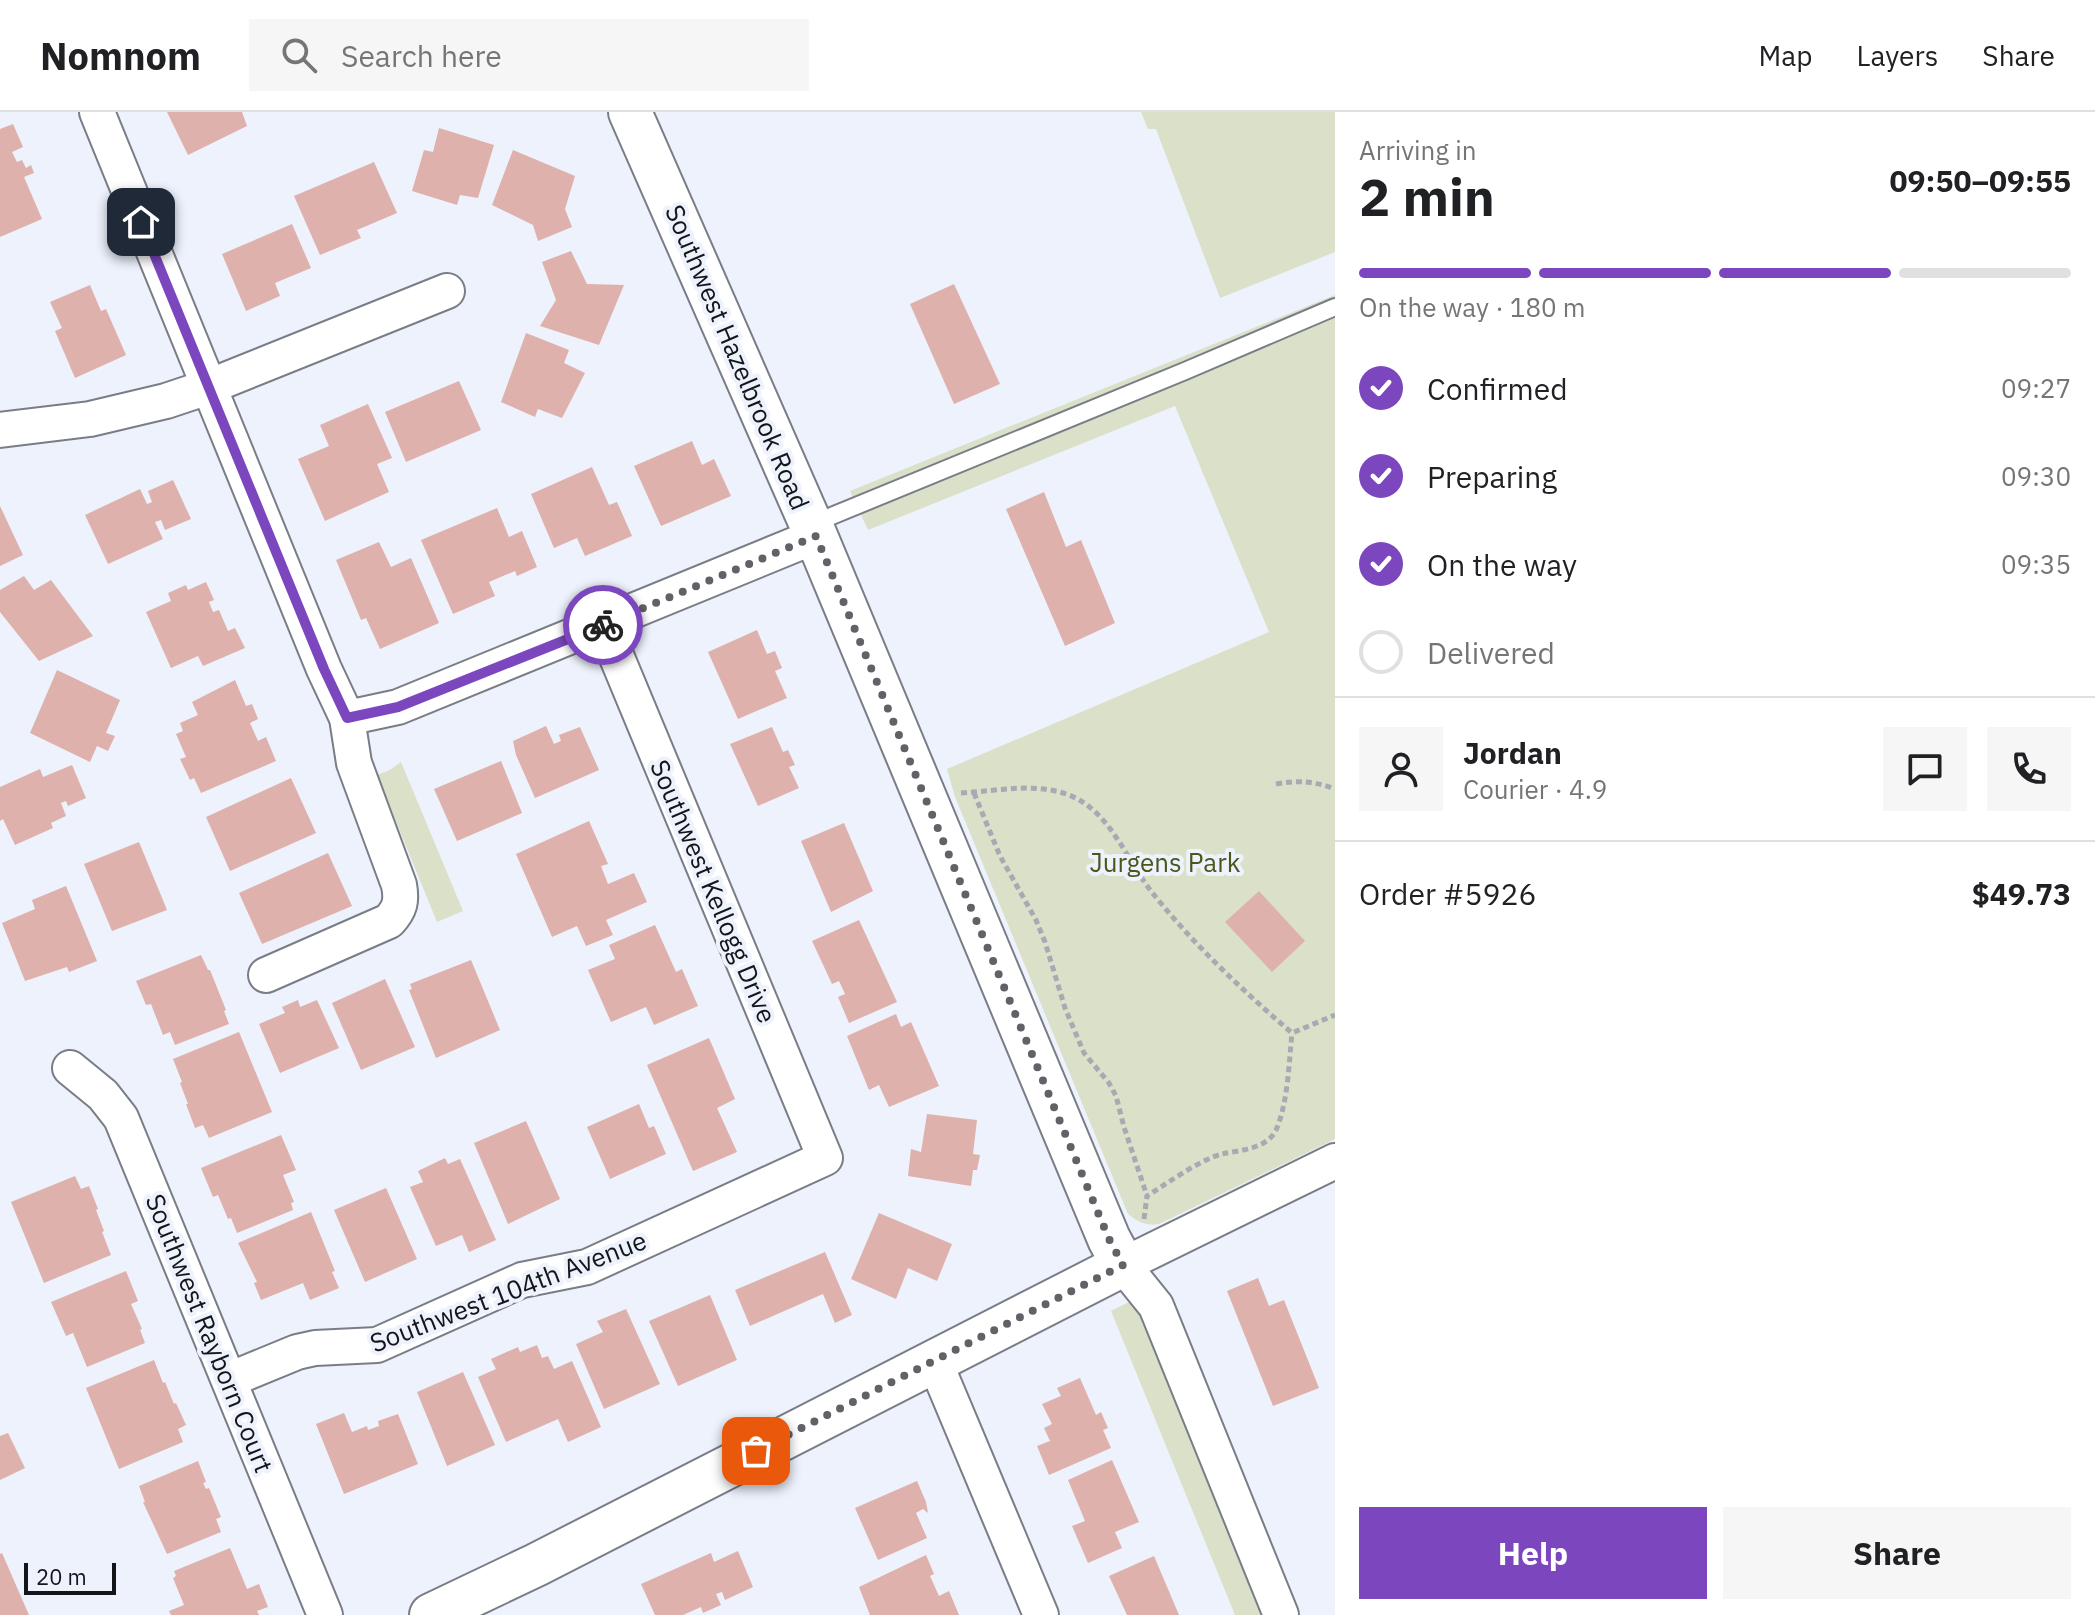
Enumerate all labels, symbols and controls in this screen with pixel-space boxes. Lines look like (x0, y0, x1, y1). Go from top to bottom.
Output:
search box (249, 19, 809, 91)
text: Nomnom (40, 31, 201, 80)
icon: search (277, 33, 321, 77)
text: Search here (341, 36, 502, 75)
text: Map (1758, 37, 1812, 74)
text: Layers (1856, 37, 1938, 74)
text: Share (1982, 37, 2055, 74)
text: Arriving in (1359, 133, 1476, 167)
text: 09:50–09:55 (1890, 161, 2071, 200)
text: 2 min (1359, 163, 1495, 230)
pin (107, 188, 175, 256)
street label: Southwest Hazelbrook Road (658, 199, 818, 515)
icon: home (119, 200, 163, 244)
text: On the way · 180 m (1359, 290, 1585, 324)
icon: check (1359, 366, 1403, 410)
text: Confirmed (1427, 369, 1568, 408)
text: 09:27 (2001, 371, 2071, 405)
icon: check (1359, 454, 1403, 498)
text: Preparing (1427, 457, 1557, 496)
text: 09:30 (2001, 459, 2071, 493)
icon: check (1359, 542, 1403, 586)
text: On the way (1427, 545, 1577, 584)
text: 09:35 (2001, 547, 2071, 581)
courier (563, 585, 643, 665)
icon: bike (581, 603, 625, 647)
text: Delivered (1427, 633, 1555, 672)
button: person (1359, 727, 1443, 811)
button: chat (1883, 727, 1967, 811)
button: phone (1987, 727, 2071, 811)
text: Jordan (1463, 733, 1562, 772)
street label: Southwest Kellogg Drive (643, 754, 785, 1028)
text: Courier · 4.9 (1463, 772, 1607, 806)
park label: Jurgens Park (1089, 845, 1241, 879)
text: Order #5926 (1359, 874, 1536, 913)
text: $49.73 (1972, 874, 2071, 913)
street label: Southwest Rayborn Court (139, 1189, 281, 1477)
street label: Southwest 104th Avenue (365, 1223, 651, 1359)
pin (722, 1417, 790, 1485)
icon: bag (734, 1429, 778, 1473)
button: Help (1359, 1507, 1707, 1599)
button: Share (1723, 1507, 2071, 1599)
scale bar (24, 1559, 116, 1595)
text: 20 m (36, 1562, 87, 1591)

